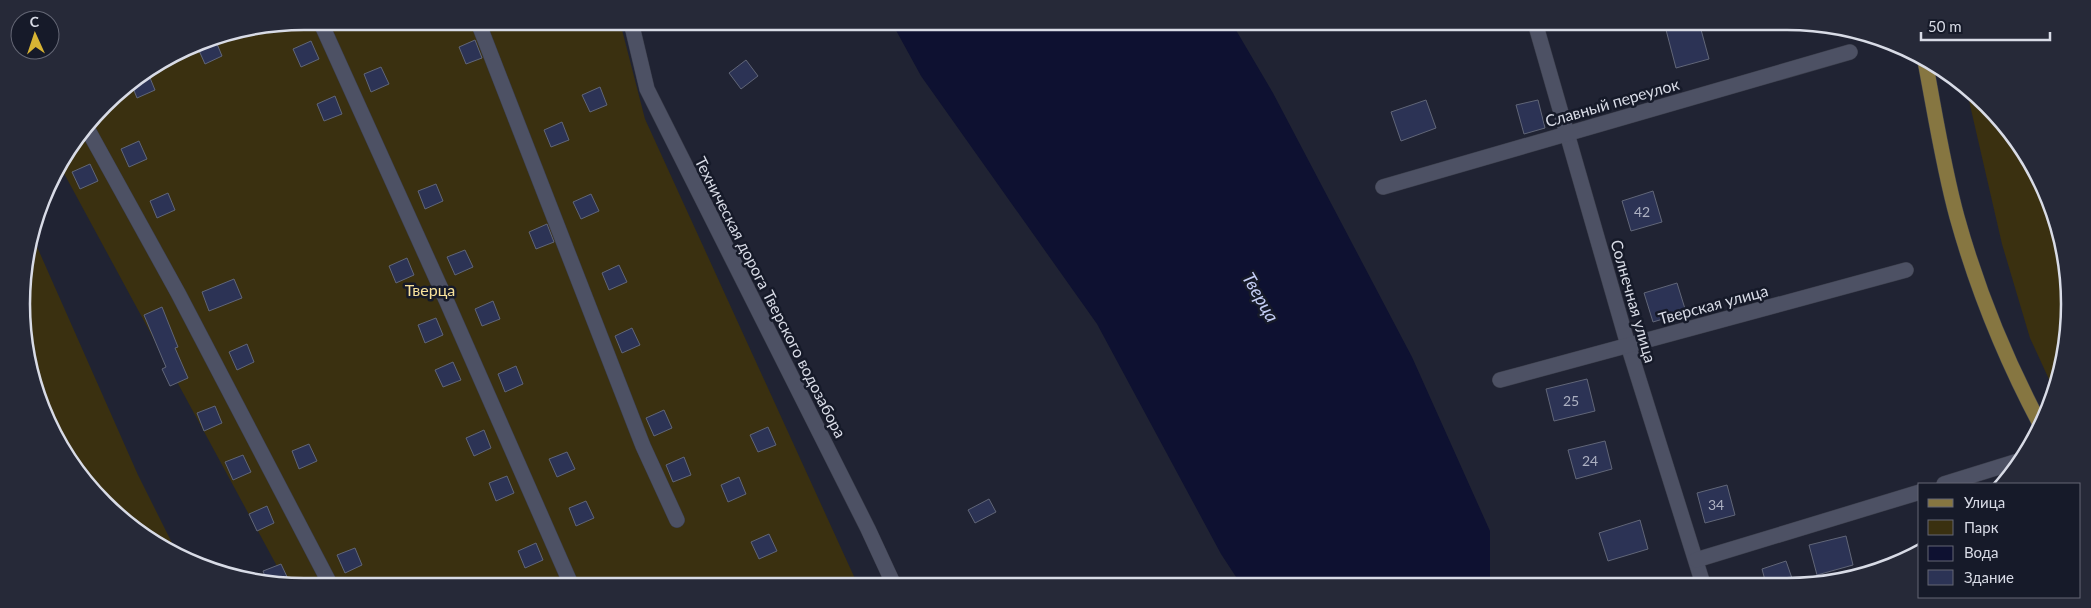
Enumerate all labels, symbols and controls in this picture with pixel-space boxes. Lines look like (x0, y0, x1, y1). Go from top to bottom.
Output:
north arrow (10, 10, 60, 60)
scale bar (1921, 10, 2050, 42)
text: С (29, 13, 40, 30)
text: 50 m (1928, 17, 1962, 35)
street label: Славный переулок (1543, 74, 1682, 130)
street label: Техническая дорога Тверского водозабора (691, 153, 851, 441)
house number: 42 (1634, 203, 1650, 220)
street label: Солнечная улица (1607, 237, 1661, 365)
water label: Тверца (1238, 268, 1284, 326)
park label: Тверца (405, 280, 455, 299)
street label: Тверская улица (1656, 280, 1770, 328)
house number: 25 (1563, 392, 1579, 409)
house number: 24 (1582, 452, 1598, 469)
legend (1918, 483, 2081, 598)
text: Улица (1964, 493, 2005, 511)
house number: 34 (1708, 496, 1724, 513)
text: Парк (1964, 518, 1999, 536)
text: Вода (1964, 543, 1999, 561)
text: Здание (1964, 568, 2014, 586)

